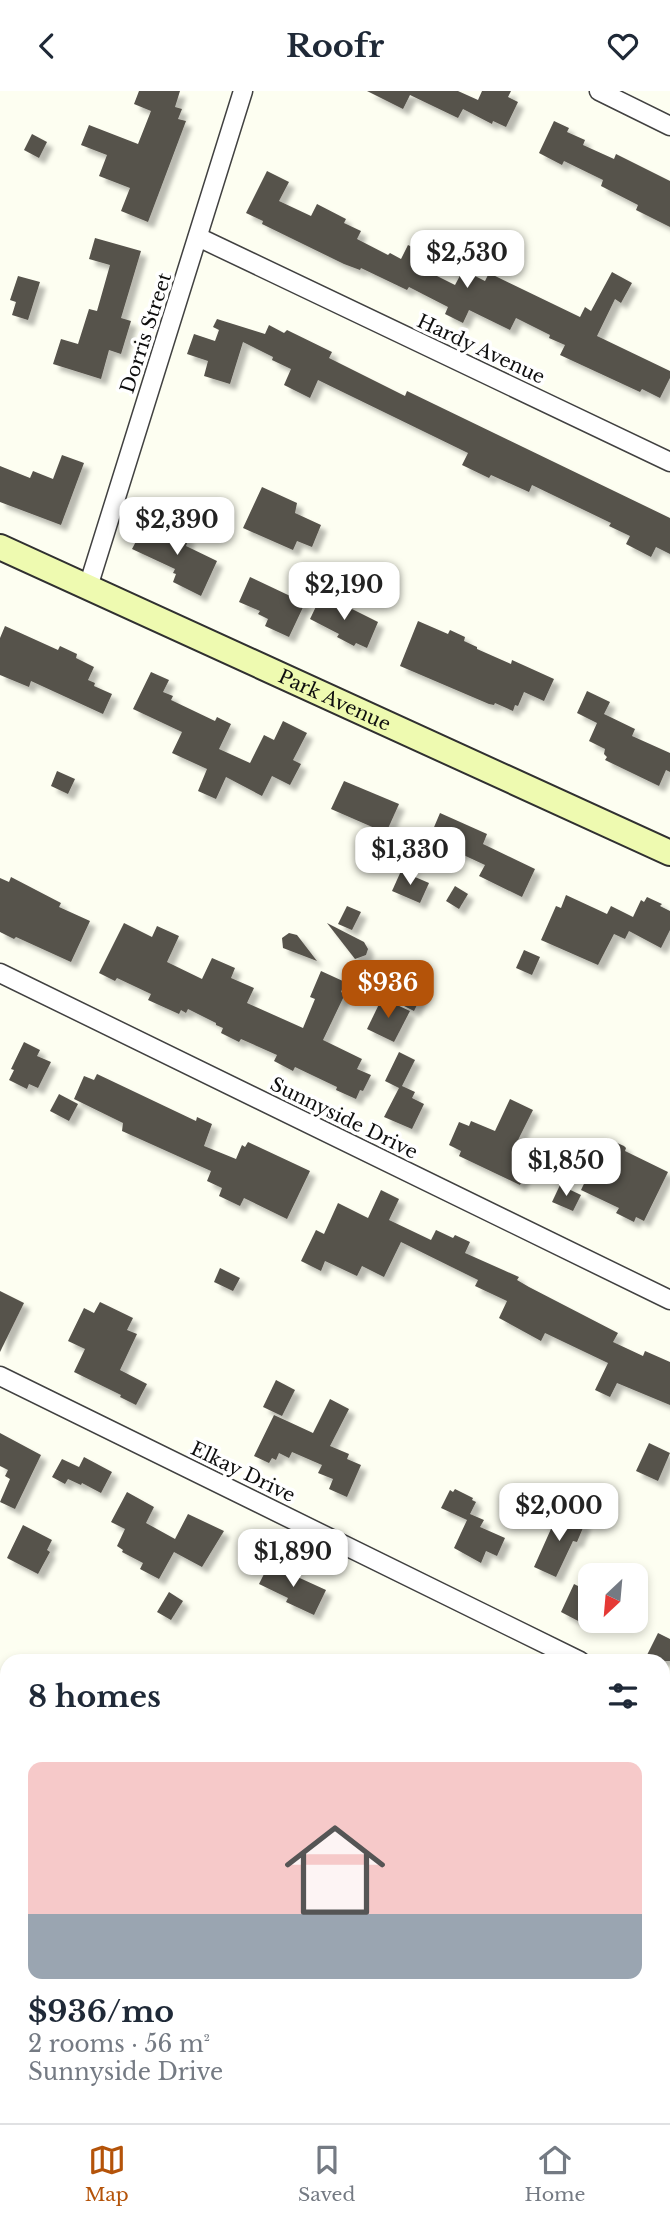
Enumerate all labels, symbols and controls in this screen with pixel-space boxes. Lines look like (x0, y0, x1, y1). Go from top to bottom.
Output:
text: Roofr (286, 26, 384, 66)
icon: back (28, 27, 66, 65)
icon: heart (604, 27, 642, 65)
pin: $2,530 (410, 231, 524, 290)
text: $2,530 (426, 239, 508, 267)
street label: Dorris Street (116, 269, 177, 396)
street label: Hardy Avenue (413, 309, 549, 389)
pin: $2,390 (120, 497, 234, 557)
text: $2,390 (135, 506, 219, 534)
pin: $2,190 (287, 563, 401, 622)
text: $2,190 (305, 571, 383, 599)
street label: Park Avenue (275, 664, 395, 735)
pin: $1,330 (353, 827, 467, 887)
text: $1,330 (371, 836, 449, 864)
pin: $936 (347, 961, 429, 1020)
text: $936 (358, 969, 418, 997)
street label: Sunnyside Drive (267, 1072, 421, 1164)
pin: $1,850 (509, 1139, 623, 1198)
text: $1,850 (528, 1147, 604, 1175)
street label: Elkay Drive (187, 1437, 299, 1507)
pin: $2,000 (502, 1483, 616, 1543)
text: $2,000 (515, 1492, 603, 1520)
pin: $1,890 (236, 1529, 350, 1589)
text: $1,890 (254, 1538, 332, 1566)
north arrow (578, 1563, 648, 1633)
map controls (578, 1563, 648, 1633)
icon: filters (604, 1677, 642, 1715)
text: 8 homes (28, 1678, 161, 1715)
icon: home (272, 1807, 398, 1933)
text: $936/mo (28, 1993, 174, 2030)
text: 2 rooms · 56 m² (28, 2030, 210, 2058)
text: Sunnyside Drive (28, 2058, 223, 2086)
tab: Map (85, 2141, 129, 2206)
tab: Saved (298, 2141, 355, 2206)
tab: Home (525, 2141, 585, 2206)

